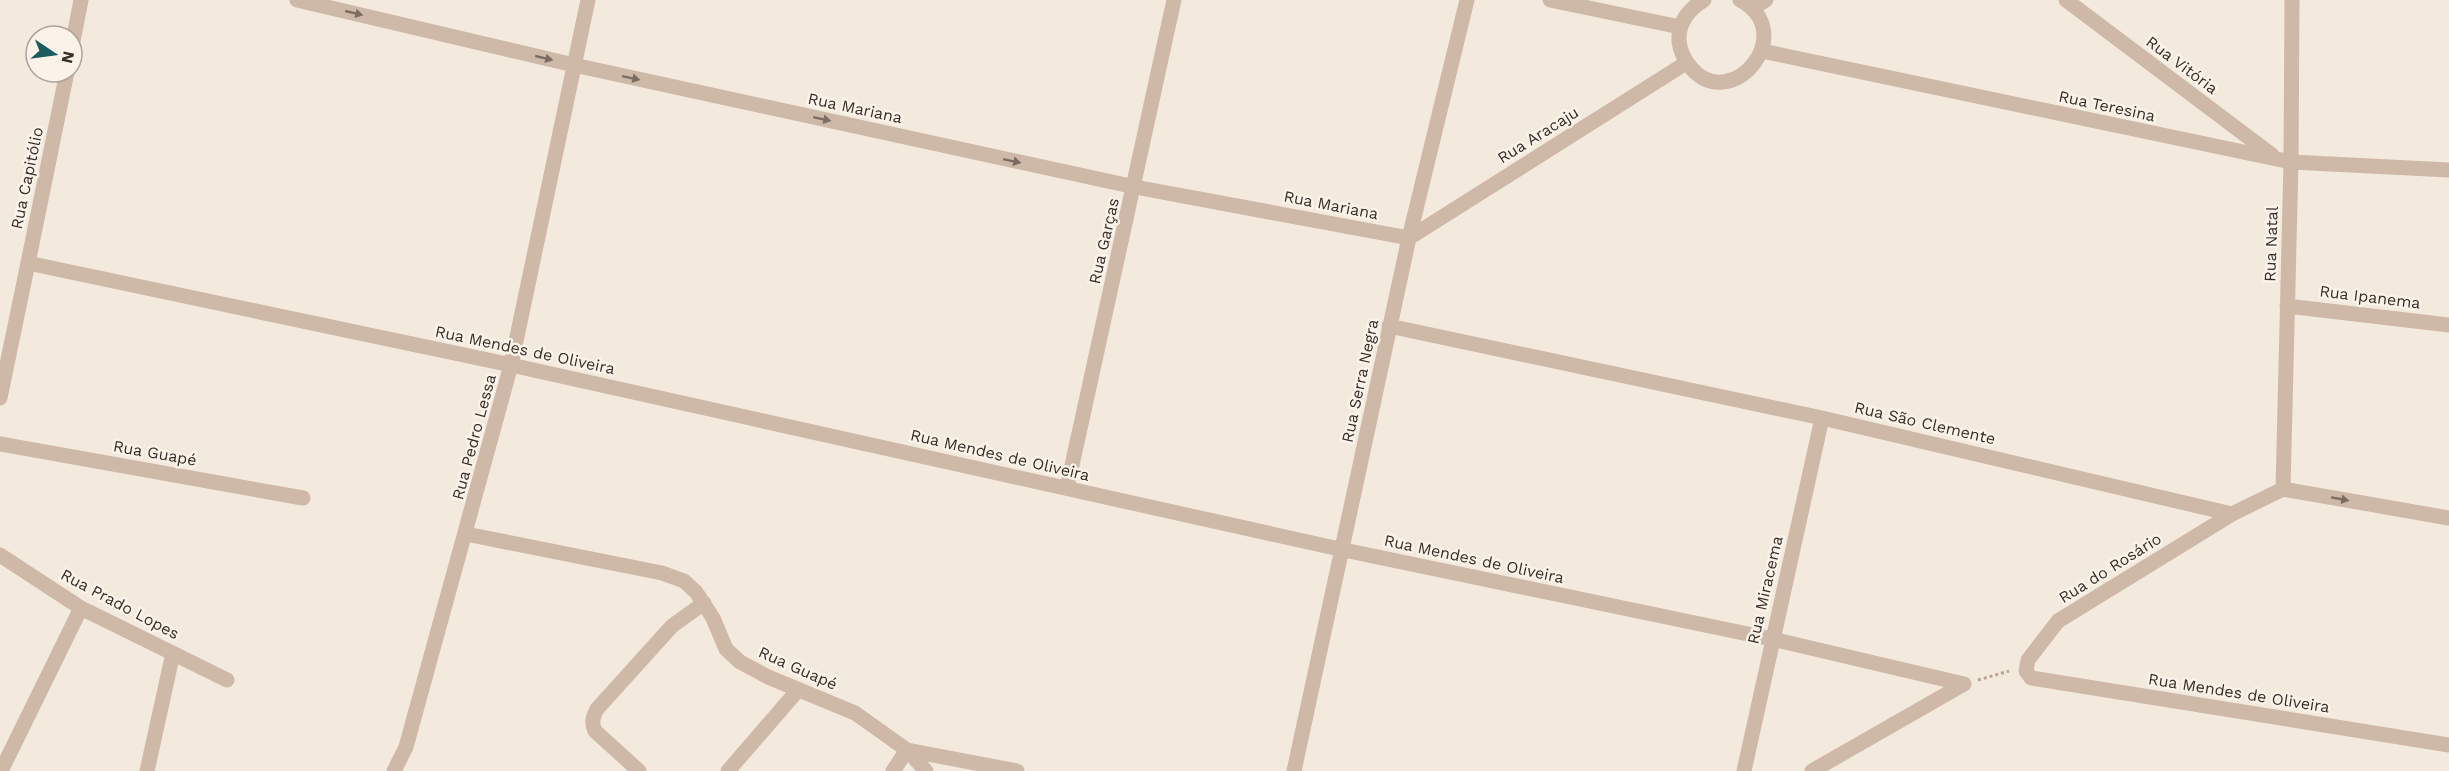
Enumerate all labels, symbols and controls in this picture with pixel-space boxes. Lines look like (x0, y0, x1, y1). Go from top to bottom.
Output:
one-way arrow (345, 9, 363, 19)
north arrow (24, 24, 84, 84)
street label: Rua Vitória (2142, 32, 2222, 98)
text: N (58, 49, 79, 65)
one-way arrow (534, 54, 553, 64)
one-way arrow (622, 74, 641, 83)
street label: Rua Teresina (2057, 86, 2157, 126)
street label: Rua Mariana (806, 89, 904, 127)
street label: Rua Aracaju (1494, 103, 1582, 167)
one-way arrow (812, 115, 831, 125)
street label: Rua Capitólio (7, 125, 47, 231)
one-way arrow (1003, 157, 1022, 166)
street label: Rua Mariana (1282, 187, 1380, 223)
street label: Rua Garças (1085, 196, 1123, 286)
street label: Rua Natal (2260, 206, 2282, 282)
street label: Rua Ipanema (2318, 281, 2422, 313)
street label: Rua Serra Negra (1338, 318, 1382, 444)
street label: Rua Mendes de Oliveira (433, 322, 617, 378)
street label: Rua Pedro Lessa (448, 372, 500, 502)
street label: Rua São Clemente (1853, 398, 1997, 448)
street label: Rua Mendes de Oliveira (909, 425, 1091, 485)
street label: Rua Guapé (112, 436, 198, 470)
one-way arrow (2331, 495, 2350, 504)
street label: Rua do Rosário (2055, 529, 2165, 607)
street label: Rua Mendes de Oliveira (1382, 531, 1566, 587)
street label: Rua Miracema (1743, 534, 1787, 646)
street label: Rua Prado Lopes (58, 565, 182, 643)
street label: Rua Guapé (756, 642, 840, 694)
street label: Rua Mendes de Oliveira (2147, 669, 2331, 717)

